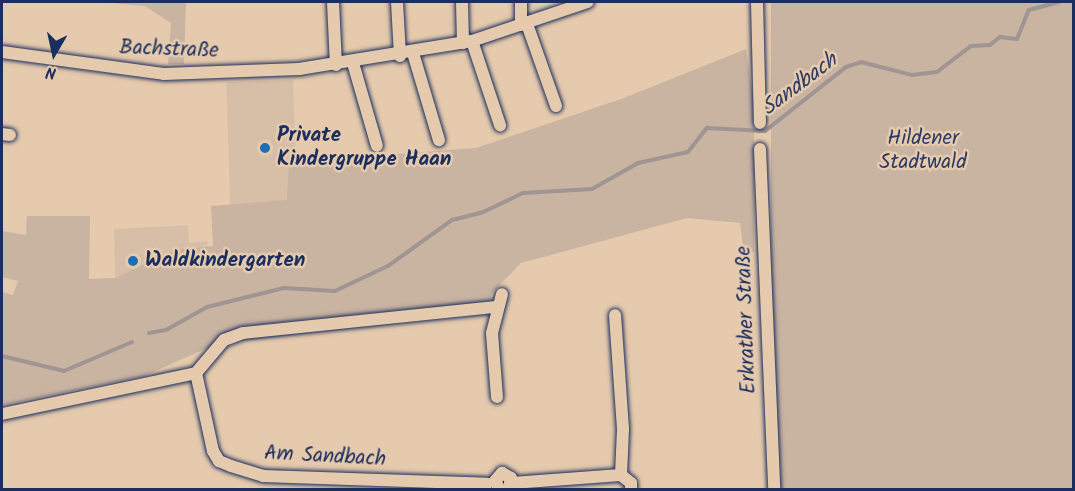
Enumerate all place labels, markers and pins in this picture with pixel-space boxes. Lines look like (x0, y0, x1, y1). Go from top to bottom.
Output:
place label: Private Kindergruppe Haan (277, 123, 451, 173)
marker: Private Kindergruppe Haan (258, 141, 272, 155)
place label: Waldkindergarten (145, 248, 305, 274)
marker: Waldkindergarten (126, 254, 140, 268)

